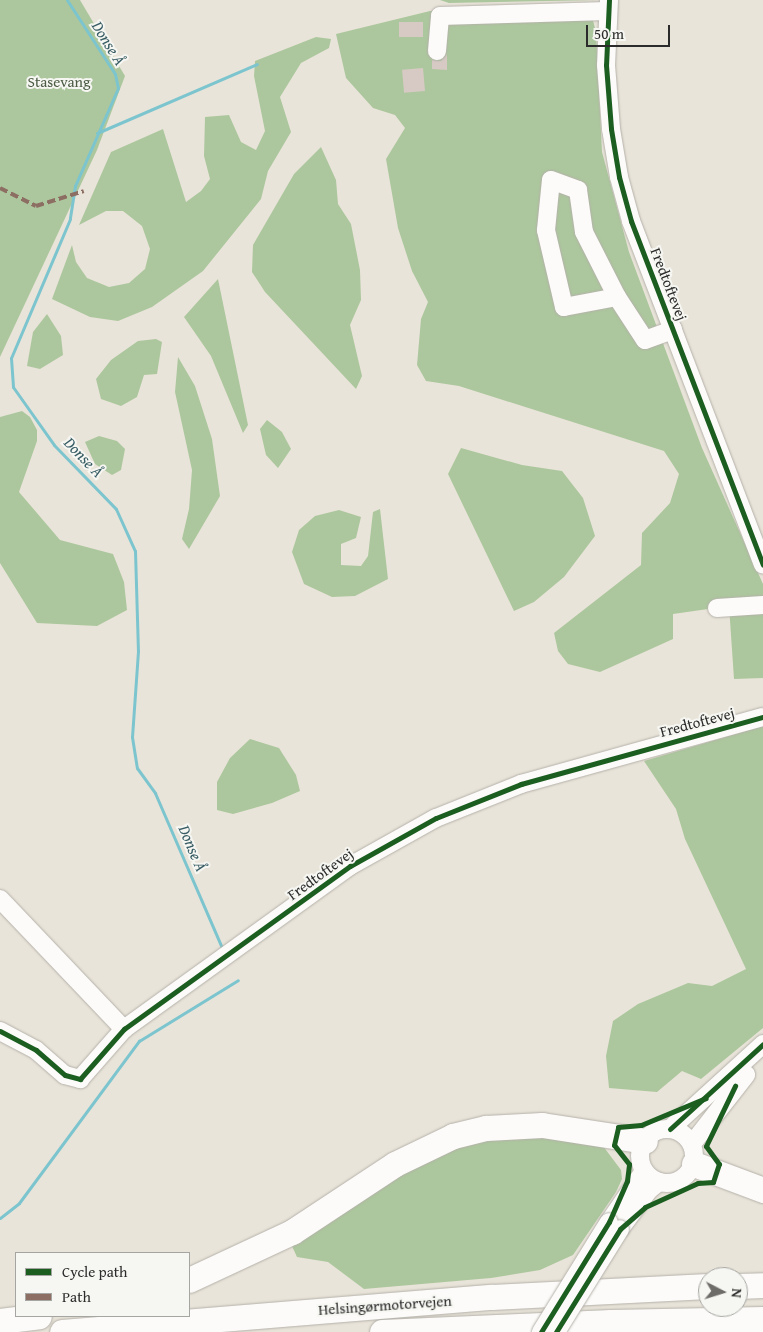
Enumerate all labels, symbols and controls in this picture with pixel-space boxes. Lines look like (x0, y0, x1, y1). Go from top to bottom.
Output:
scale bar (588, 15, 672, 47)
water label: Donse Å (88, 17, 130, 69)
text: 50 m (594, 23, 624, 44)
park label: Stasevang (28, 73, 90, 91)
street label: Fredtoftevej (647, 245, 691, 323)
water label: Donse Å (60, 433, 108, 481)
street label: Fredtoftevej (658, 703, 736, 741)
water label: Donse Å (175, 822, 211, 874)
street label: Fredtoftevej (284, 844, 356, 904)
legend (15, 1252, 190, 1317)
text: Cycle path (62, 1261, 128, 1282)
north arrow (698, 1267, 748, 1317)
text: Path (62, 1286, 91, 1307)
text: N (727, 1288, 747, 1299)
street label: Helsingørmotorvejen (318, 1291, 452, 1319)

